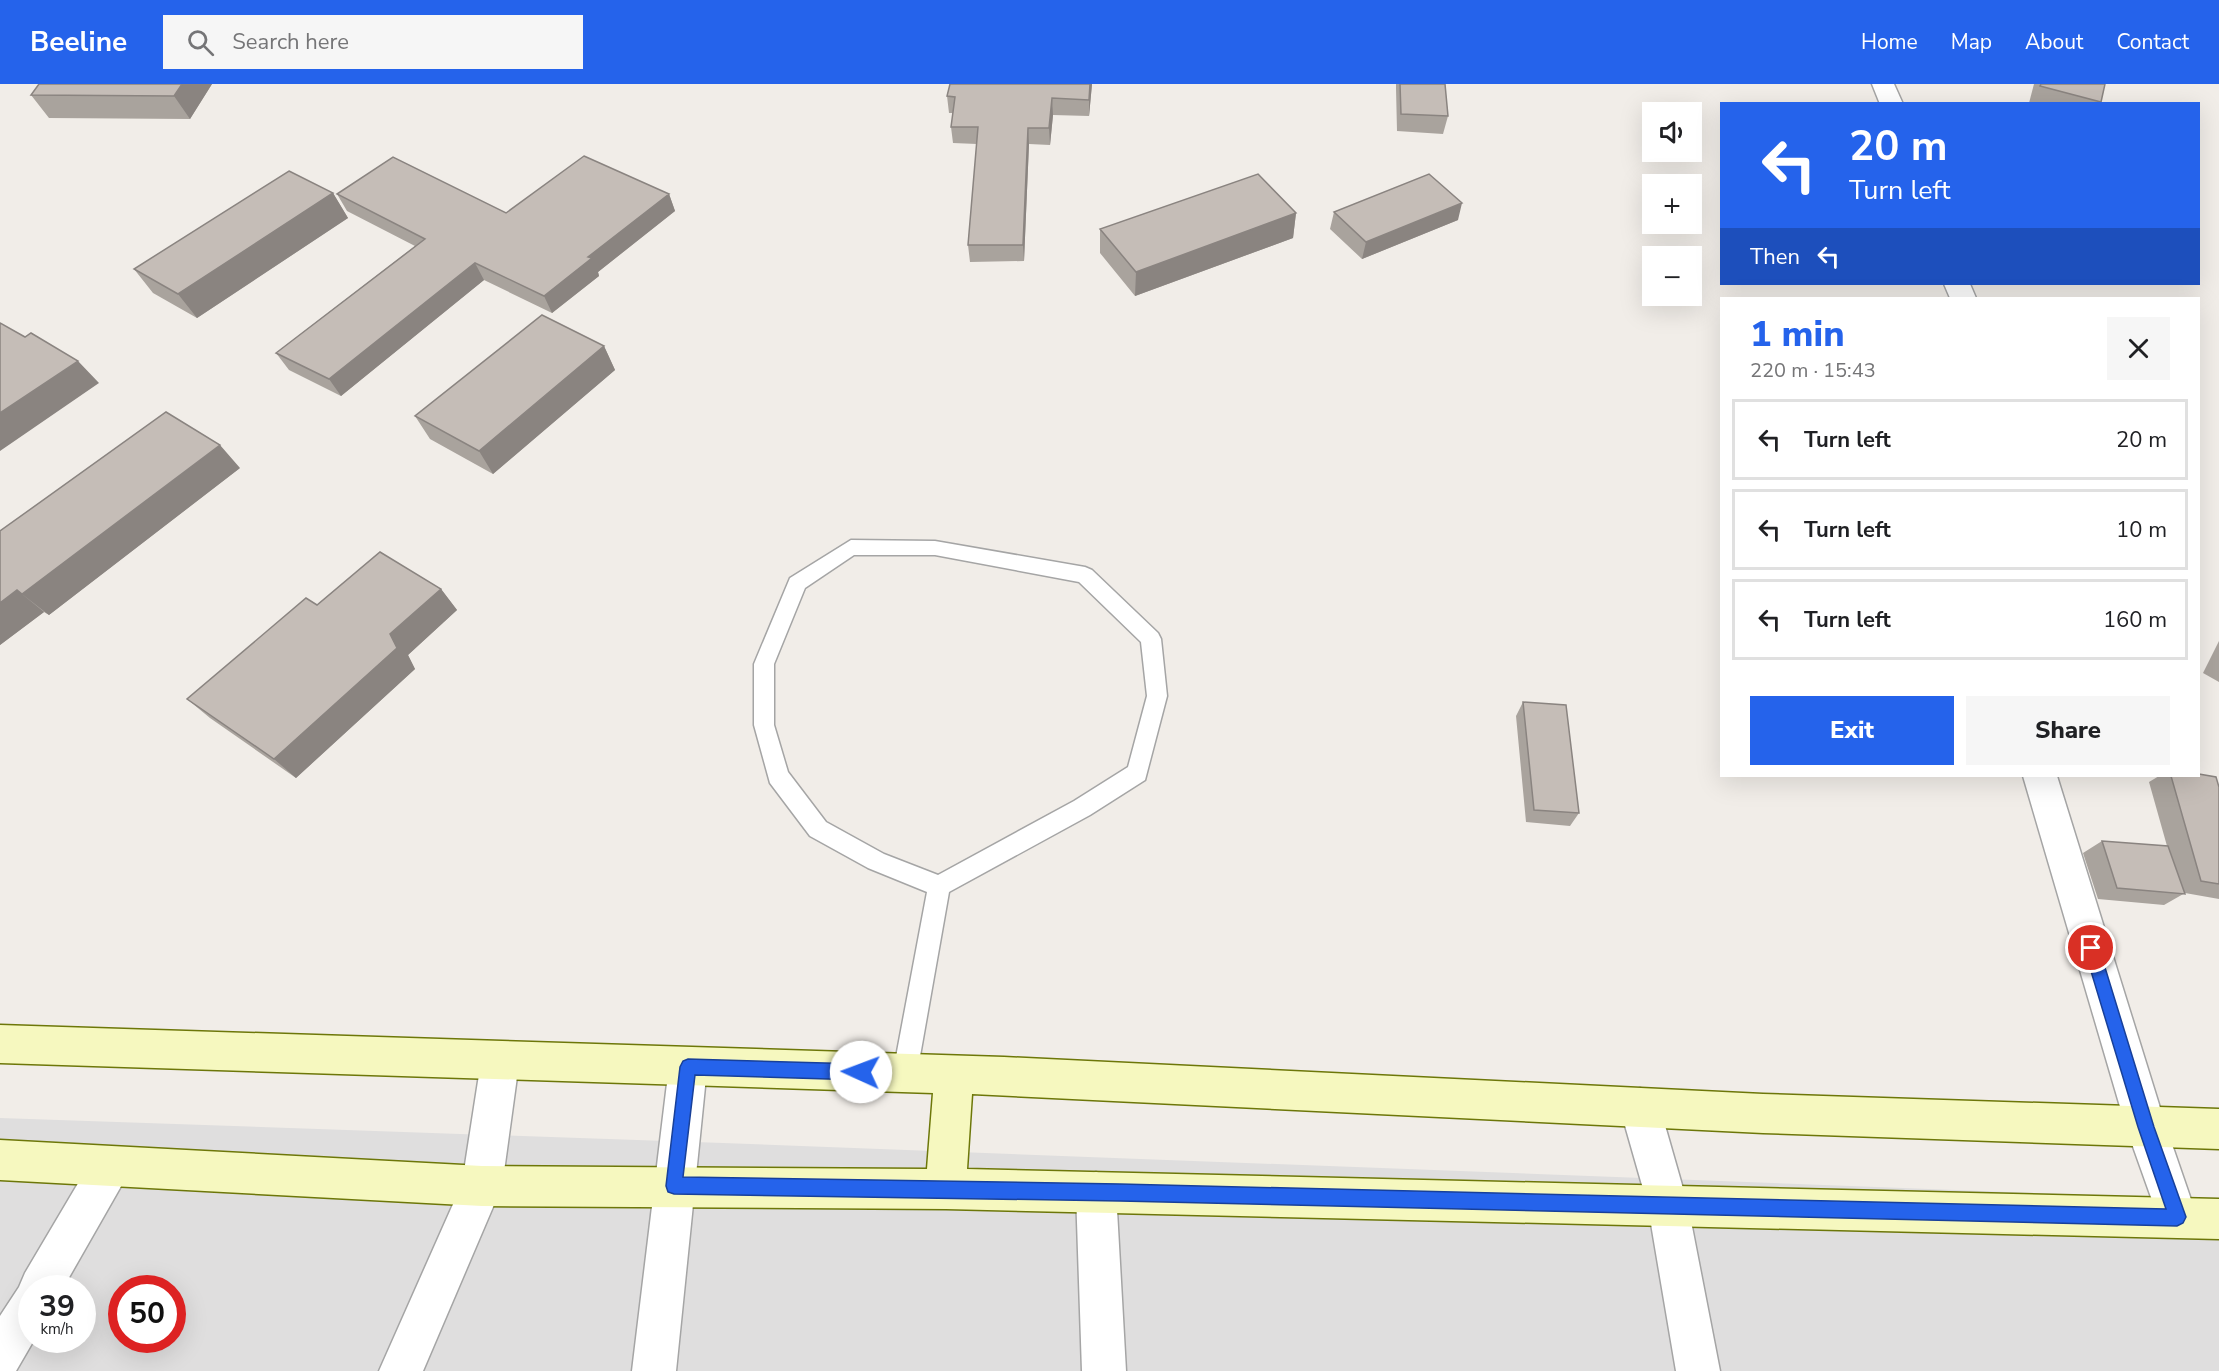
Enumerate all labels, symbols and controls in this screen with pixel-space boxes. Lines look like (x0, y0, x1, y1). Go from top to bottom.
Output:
search box (163, 15, 583, 69)
text: Beeline (30, 23, 127, 61)
icon: search (184, 26, 217, 59)
text: Search here (232, 27, 349, 57)
text: Home (1861, 28, 1918, 56)
text: Map (1951, 28, 1992, 56)
text: About (2025, 28, 2083, 56)
text: Contact (2116, 28, 2189, 56)
map controls (1642, 102, 1702, 306)
button: sound (1642, 102, 1702, 162)
text: 20 m (1849, 118, 1948, 175)
icon: left (1750, 126, 1828, 204)
text: Turn left (1849, 172, 1950, 209)
button: + (1642, 174, 1702, 234)
icon: left (1812, 240, 1845, 273)
text: Then (1750, 242, 1800, 272)
button: − (1642, 246, 1702, 306)
text: 1 min (1750, 310, 1845, 359)
button: close (2107, 317, 2170, 380)
text: 220 m · 15:43 (1750, 357, 1876, 384)
icon: left (1753, 423, 1786, 456)
text: Turn left (1804, 425, 1891, 455)
text: 20 m (2116, 425, 2167, 455)
icon: left (1753, 513, 1786, 546)
text: Turn left (1804, 515, 1891, 545)
text: 10 m (2116, 515, 2167, 545)
icon: left (1753, 603, 1786, 636)
text: Turn left (1804, 605, 1891, 635)
text: 160 m (2103, 605, 2167, 635)
button: Exit (1750, 696, 1954, 765)
button: Share (1966, 696, 2170, 765)
pin (2065, 922, 2116, 973)
icon: arrive (2074, 931, 2107, 964)
position arrow (829, 1040, 893, 1104)
speed limit sign: 50 (108, 1275, 186, 1353)
text: 39 (39, 1286, 75, 1327)
text: km/h (40, 1319, 74, 1339)

